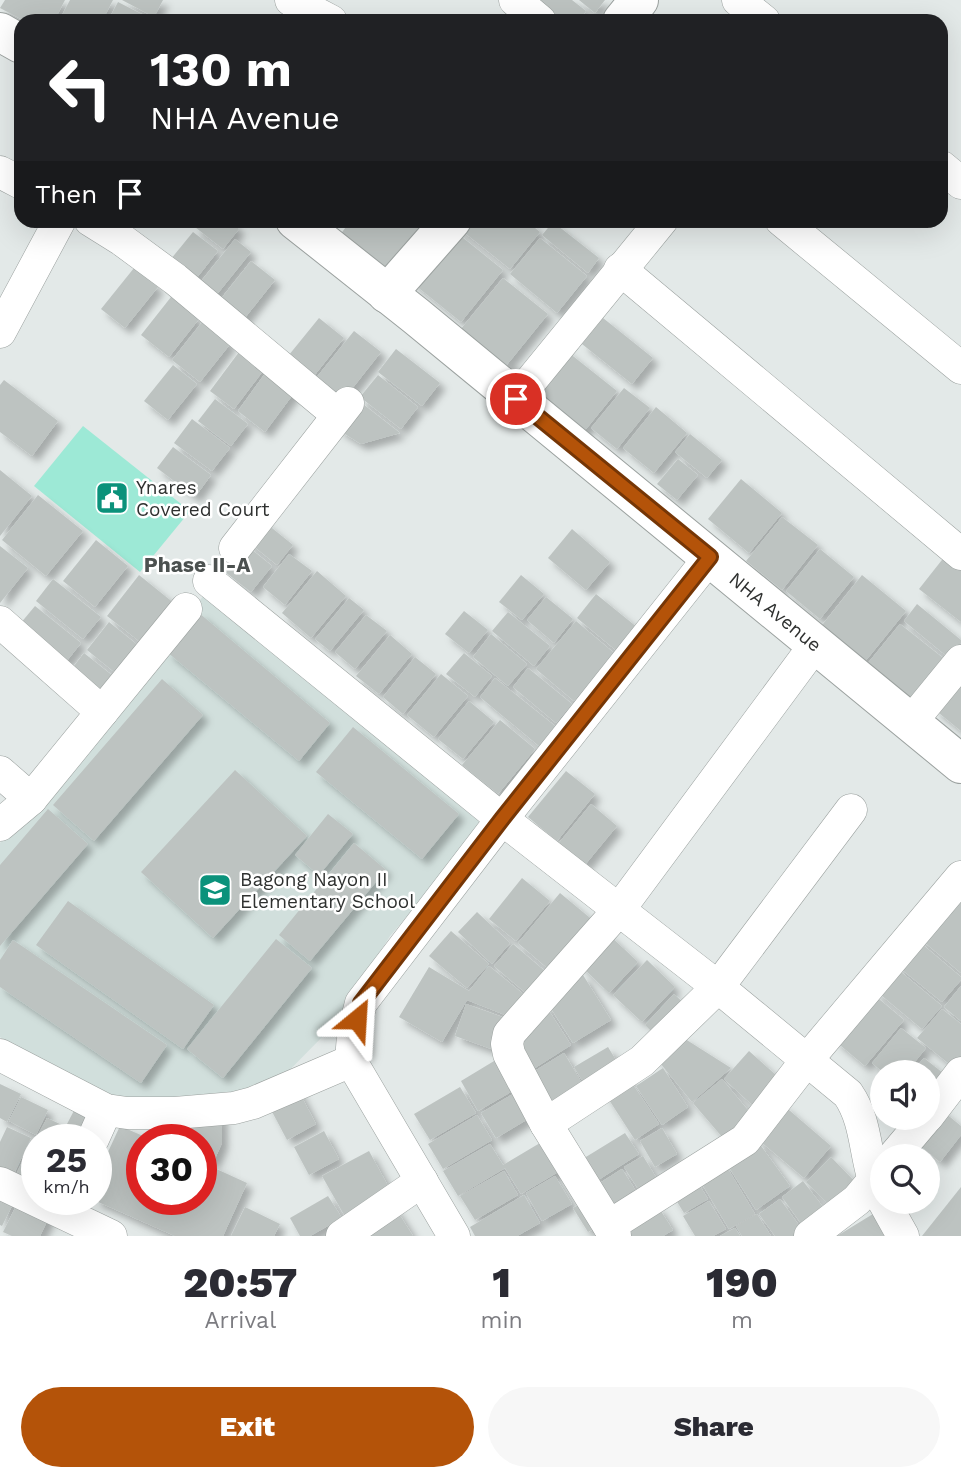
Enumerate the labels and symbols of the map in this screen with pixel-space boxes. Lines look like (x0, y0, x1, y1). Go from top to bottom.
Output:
pin (486, 369, 546, 429)
place label: Ynares Covered Court (136, 476, 269, 521)
public building icon: Ynares Covered Court (93, 479, 131, 517)
district label: Phase II-A (144, 552, 251, 577)
street label: NHA Avenue (725, 567, 826, 656)
place label: Bagong Nayon II Elementary School (240, 868, 415, 913)
school or university icon: Bagong Nayon II Elementary School (196, 871, 234, 909)
position arrow (320, 982, 394, 1056)
speed limit sign: 30 (126, 1124, 217, 1215)

